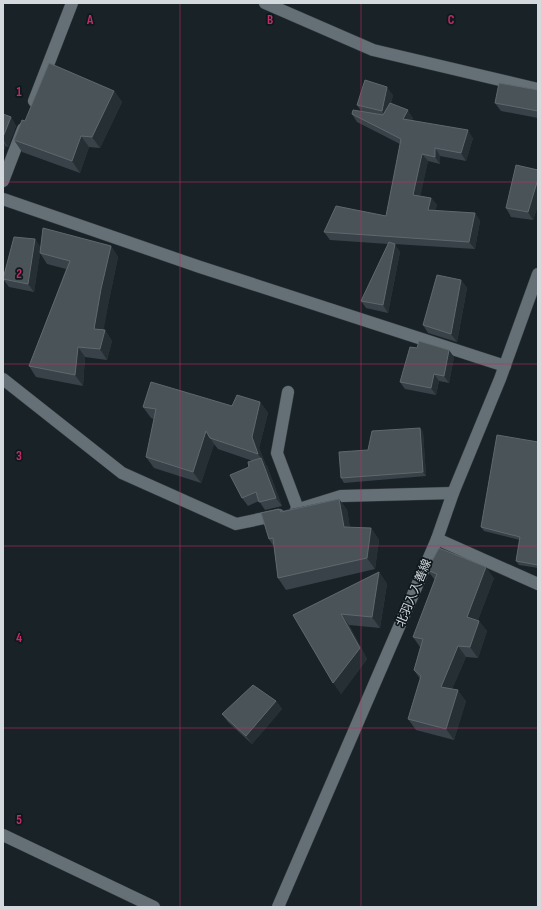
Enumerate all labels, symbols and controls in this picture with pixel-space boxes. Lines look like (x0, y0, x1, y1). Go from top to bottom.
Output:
text: A (86, 12, 94, 28)
text: B (267, 12, 273, 28)
text: C (448, 12, 455, 28)
text: 1 (16, 84, 22, 100)
text: 2 (16, 266, 22, 282)
text: 3 (16, 448, 22, 464)
street label: 北羽入入善線 (393, 557, 435, 629)
text: 4 (16, 630, 22, 646)
text: 5 (16, 812, 22, 828)

